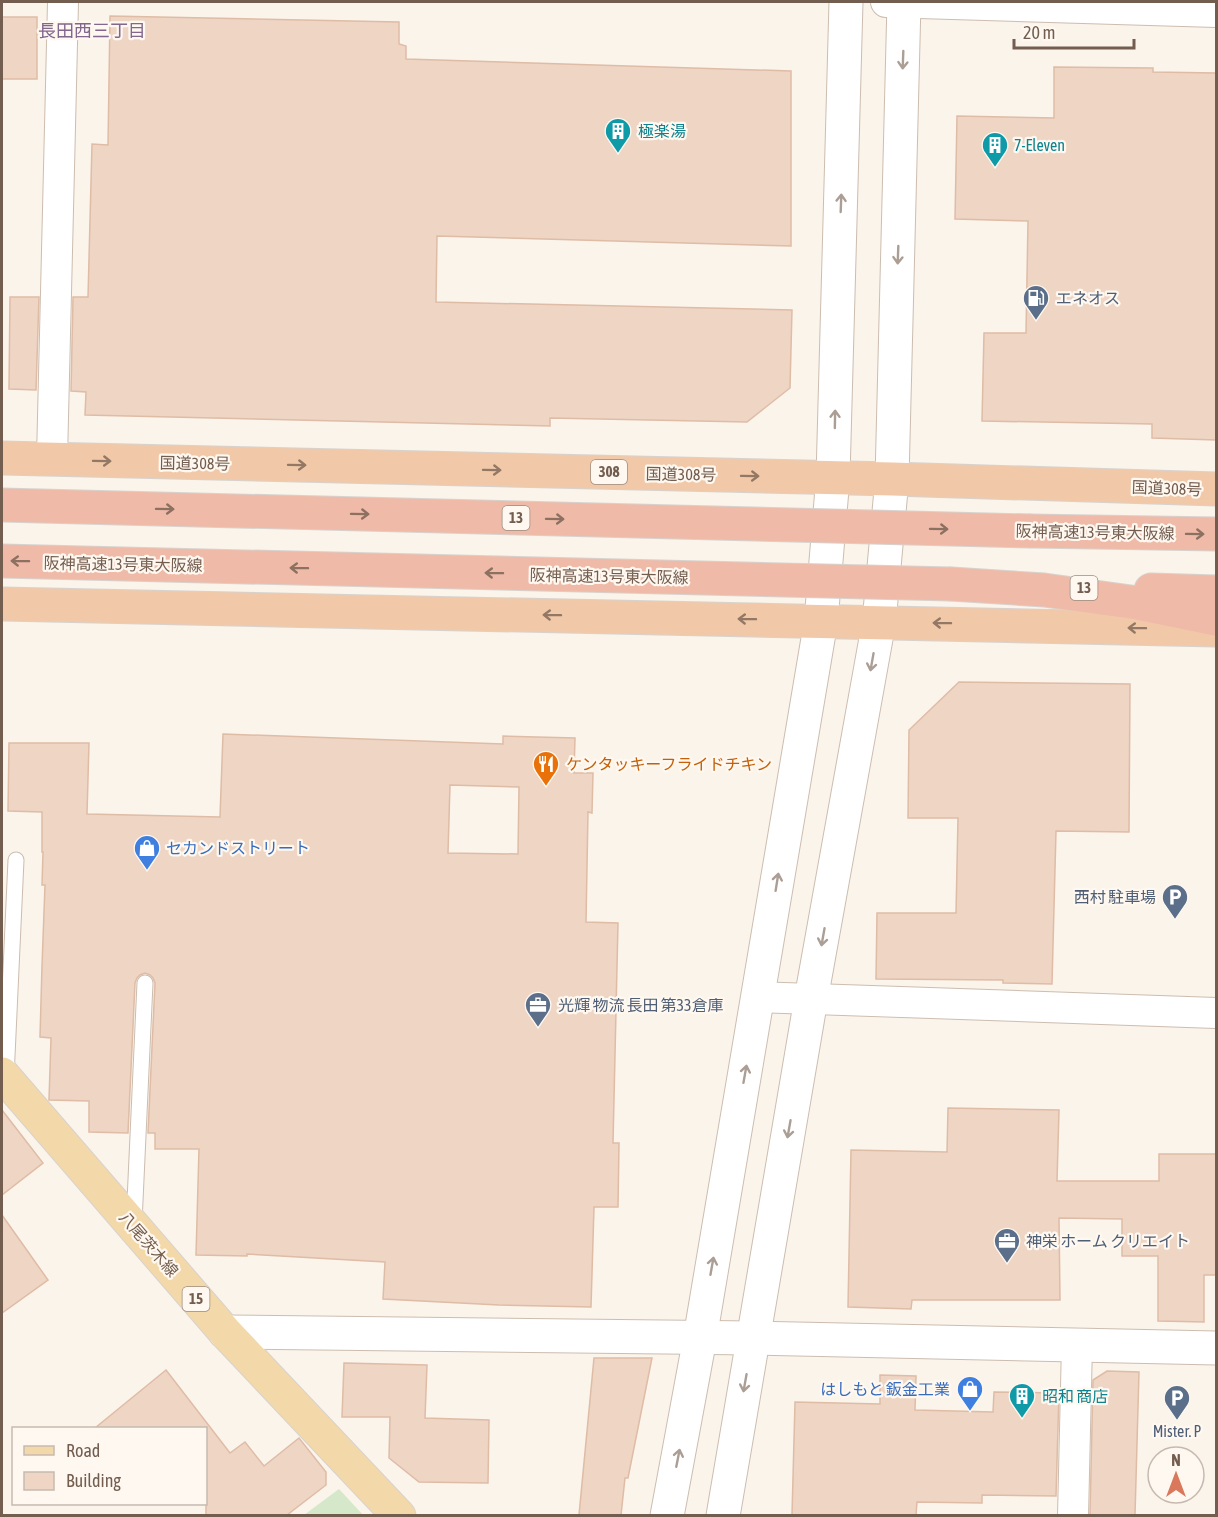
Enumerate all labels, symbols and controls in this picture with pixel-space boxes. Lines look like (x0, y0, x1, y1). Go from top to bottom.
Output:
scale bar (1014, 12, 1134, 50)
district label: 長田西三丁目 (38, 20, 146, 41)
text: 20 m (1023, 22, 1055, 43)
one-way arrow (897, 49, 909, 69)
building icon: 極楽湯 (603, 116, 633, 154)
place label: 極楽湯 (638, 122, 686, 140)
building icon: 7-Eleven (980, 130, 1010, 168)
place label: 7-Eleven (1014, 136, 1065, 154)
one-way arrow (835, 193, 846, 213)
one-way arrow (892, 244, 903, 264)
fuel station icon: エネオス (1021, 283, 1051, 321)
place label: エネオス (1056, 289, 1120, 307)
one-way arrow (829, 409, 840, 429)
street label: 国道308号 (160, 453, 230, 473)
one-way arrow (91, 455, 111, 466)
one-way arrow (286, 459, 306, 471)
road number: 308 (591, 460, 627, 484)
one-way arrow (481, 464, 501, 475)
street label: 国道308号 (646, 464, 716, 484)
one-way arrow (739, 470, 759, 481)
street label: 国道308号 (1131, 478, 1203, 498)
one-way arrow (154, 503, 174, 515)
road number: 13 (502, 506, 530, 530)
one-way arrow (349, 508, 369, 520)
one-way arrow (544, 513, 564, 525)
street label: 阪神高速13号東大阪線 (1015, 522, 1175, 542)
one-way arrow (928, 523, 948, 534)
one-way arrow (1184, 528, 1204, 540)
street label: 阪神高速13号東大阪線 (43, 554, 203, 574)
one-way arrow (10, 555, 30, 567)
one-way arrow (289, 562, 309, 574)
street label: 阪神高速13号東大阪線 (529, 566, 689, 586)
one-way arrow (484, 567, 504, 579)
road number: 13 (1070, 576, 1098, 600)
one-way arrow (543, 610, 563, 621)
one-way arrow (738, 614, 758, 625)
one-way arrow (933, 618, 953, 629)
one-way arrow (1128, 622, 1148, 634)
one-way arrow (866, 652, 877, 671)
restaurant icon: ケンタッキーフライドチキン (531, 749, 561, 787)
place label: ケンタッキーフライドチキン (566, 755, 772, 773)
shop icon: セカンドストリート (132, 833, 162, 871)
place label: セカンドストリート (166, 839, 310, 857)
one-way arrow (772, 872, 783, 892)
parking icon: 西村 駐車場 (1160, 882, 1190, 920)
place label: 西村 駐車場 (1074, 888, 1156, 906)
one-way arrow (817, 926, 828, 946)
office icon: 光輝 物流 長田 第33倉庫 (523, 990, 553, 1028)
place label: 光輝 物流 長田 第33倉庫 (558, 996, 724, 1014)
one-way arrow (740, 1065, 751, 1084)
one-way arrow (783, 1118, 794, 1138)
street label: 八尾茨木線 (116, 1208, 182, 1280)
office icon: 神栄 ホーム クリエイト (992, 1226, 1022, 1264)
place label: 神栄 ホーム クリエイト (1026, 1232, 1190, 1250)
one-way arrow (707, 1257, 718, 1277)
road number: 15 (182, 1287, 210, 1311)
one-way arrow (739, 1373, 750, 1392)
shop icon: はしもと 鈑金工業 (955, 1374, 985, 1412)
place label: はしもと 鈑金工業 (820, 1380, 950, 1398)
building icon: 昭和 商店 (1007, 1381, 1037, 1419)
parking icon: Mister. P (1162, 1383, 1192, 1421)
place label: 昭和 商店 (1042, 1387, 1108, 1405)
place label: Mister. P (1153, 1422, 1202, 1440)
legend (12, 1427, 207, 1505)
text: Road (66, 1440, 100, 1461)
north arrow (1146, 1445, 1206, 1505)
one-way arrow (672, 1449, 683, 1468)
text: N (1171, 1451, 1181, 1469)
text: Building (66, 1470, 121, 1491)

